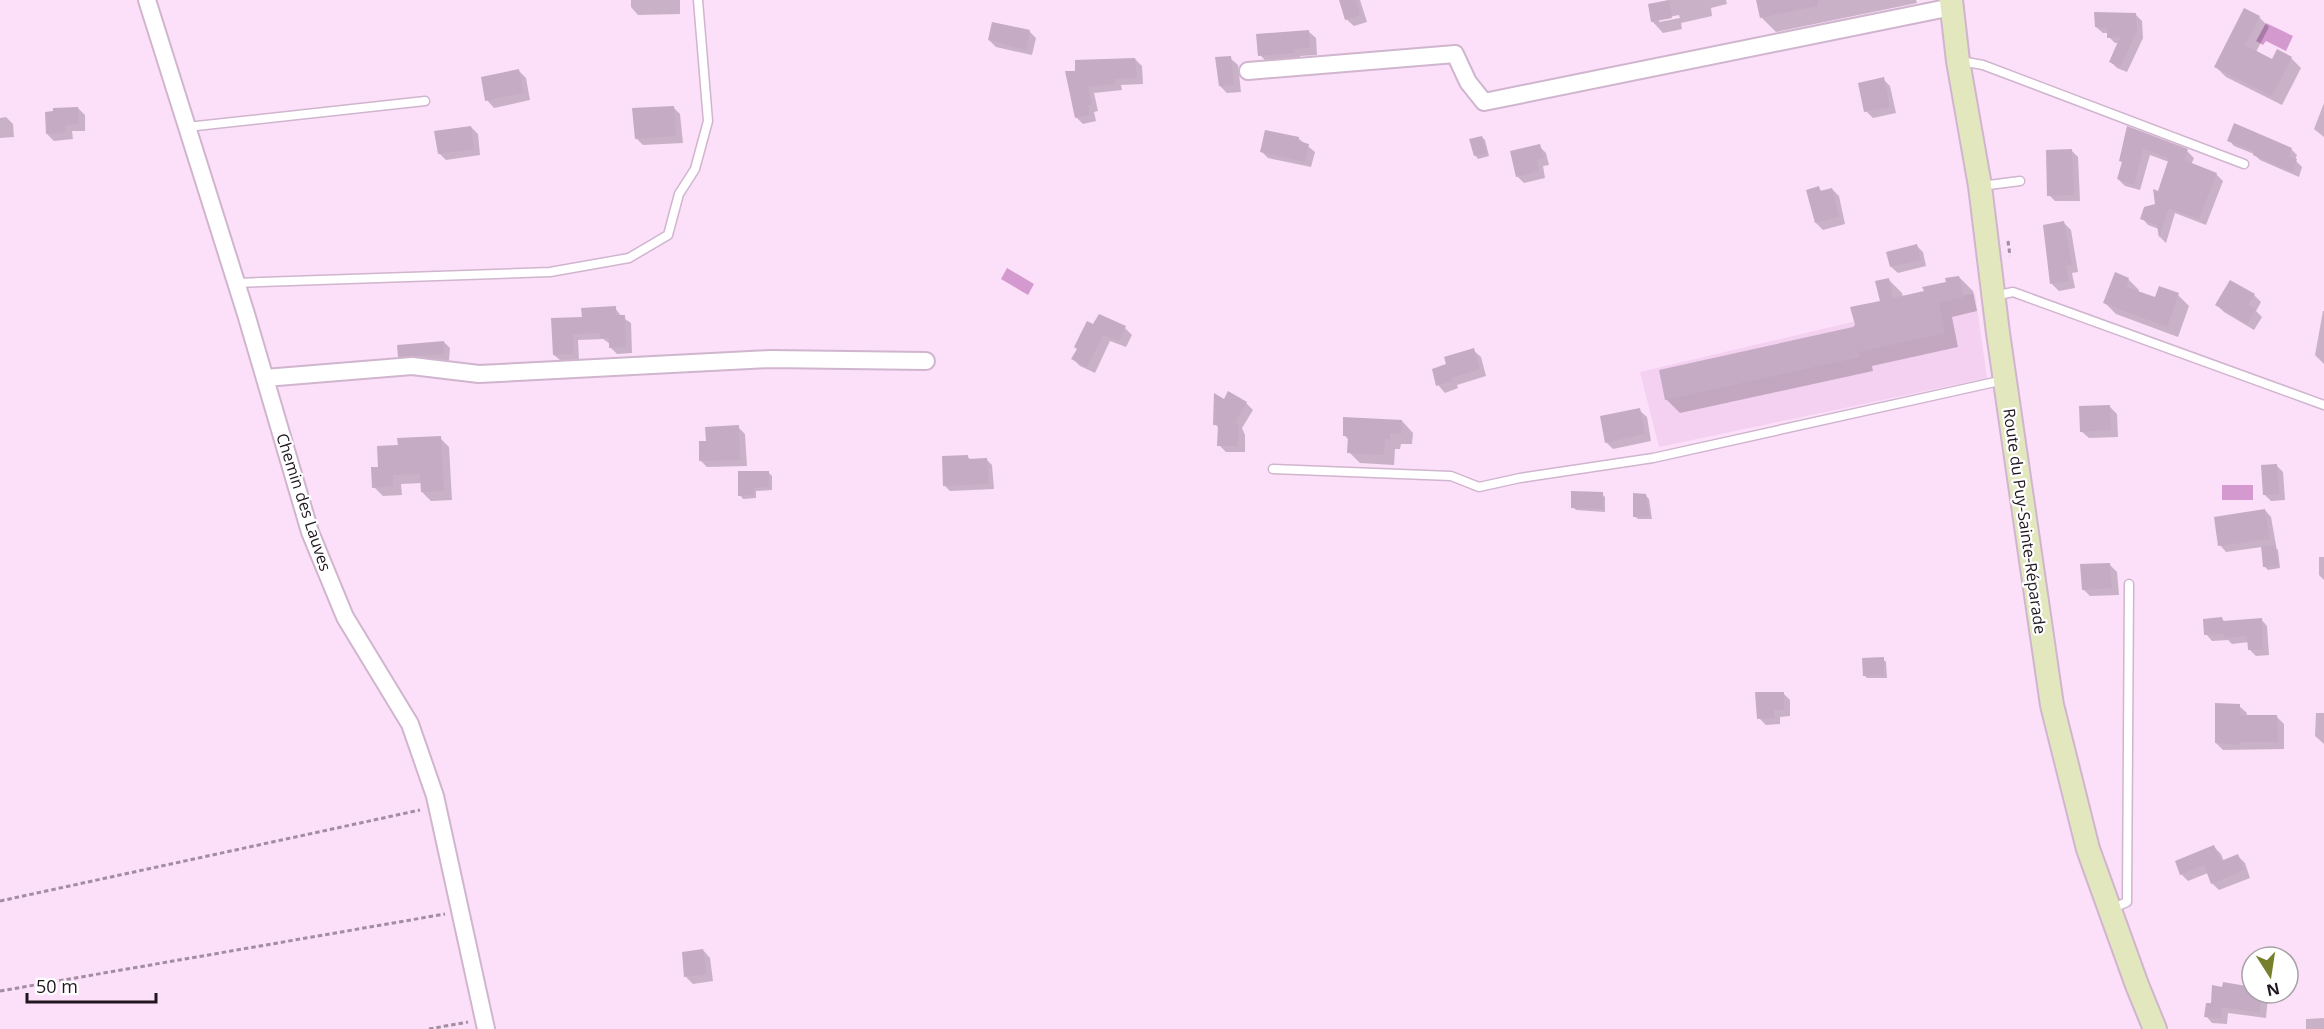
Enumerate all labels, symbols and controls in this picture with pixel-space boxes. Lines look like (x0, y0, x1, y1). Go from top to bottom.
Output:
street label: Route du Puy-Sainte-Réparade (1998, 407, 2052, 635)
street label: Chemin des Lauves (271, 430, 337, 574)
north arrow (2240, 945, 2300, 1005)
scale bar (27, 966, 156, 1004)
text: 50 m (36, 974, 78, 998)
text: N (2264, 978, 2282, 1002)

